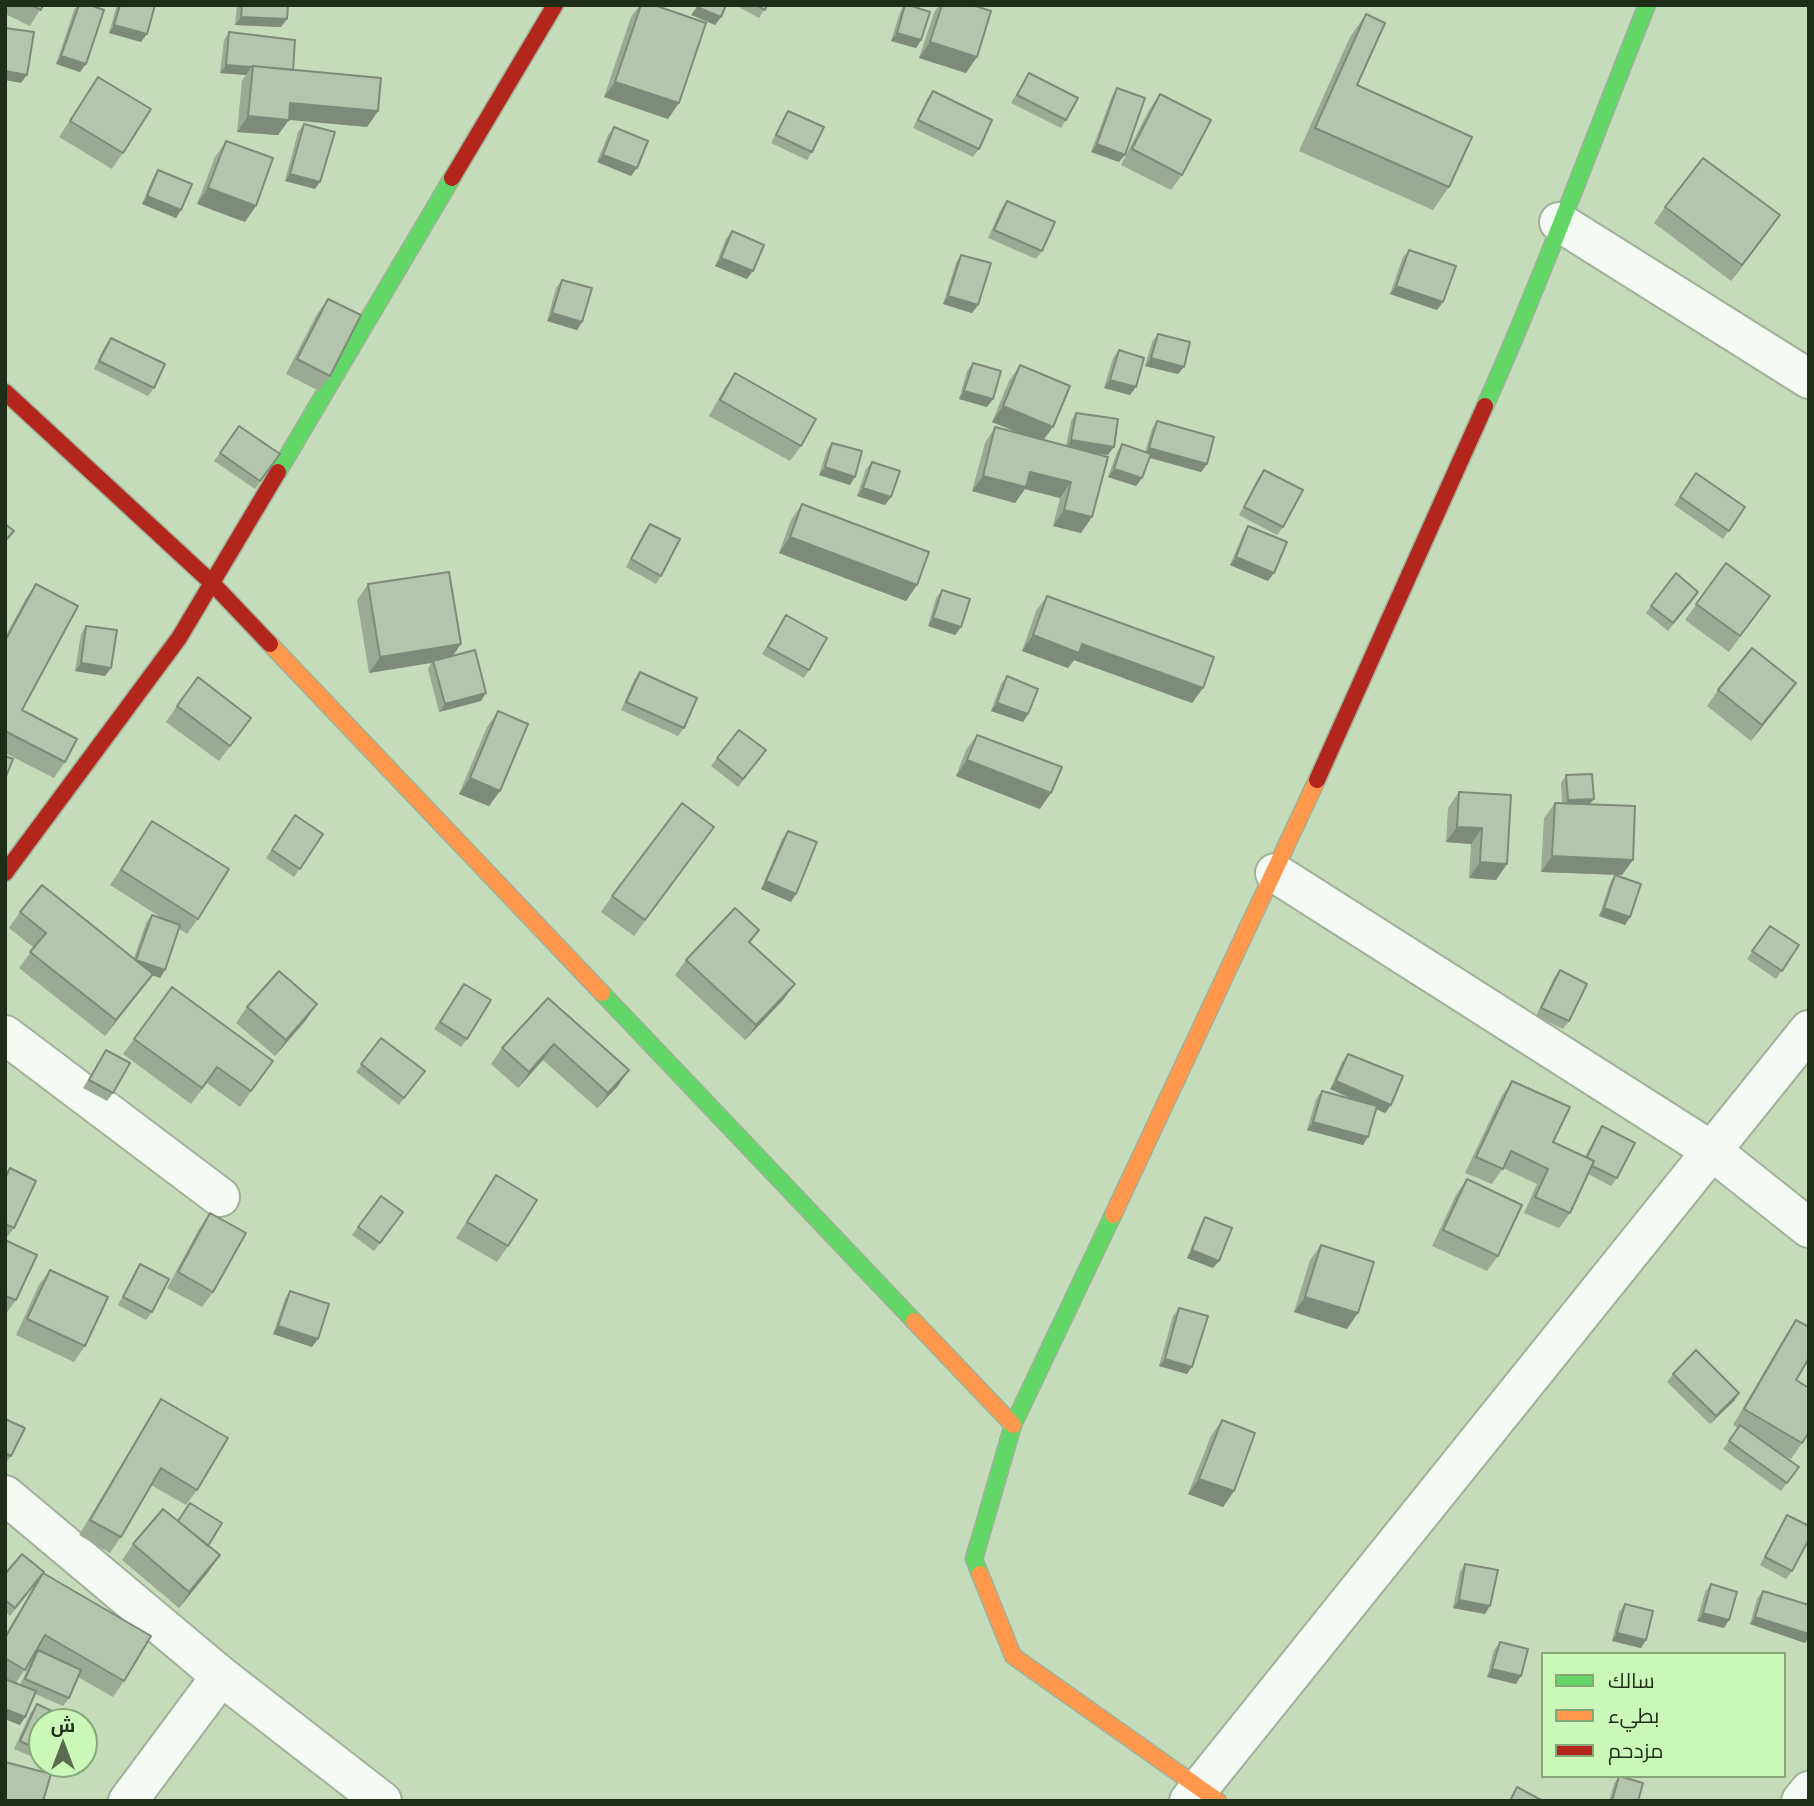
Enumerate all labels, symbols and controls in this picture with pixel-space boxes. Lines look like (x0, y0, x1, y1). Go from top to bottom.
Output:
legend (1541, 1652, 1786, 1778)
text: سالك (1608, 1665, 1655, 1693)
text: بطيء (1608, 1700, 1659, 1728)
north arrow (28, 1708, 98, 1778)
text: ش (51, 1711, 75, 1737)
text: مزدحم (1608, 1735, 1663, 1763)

